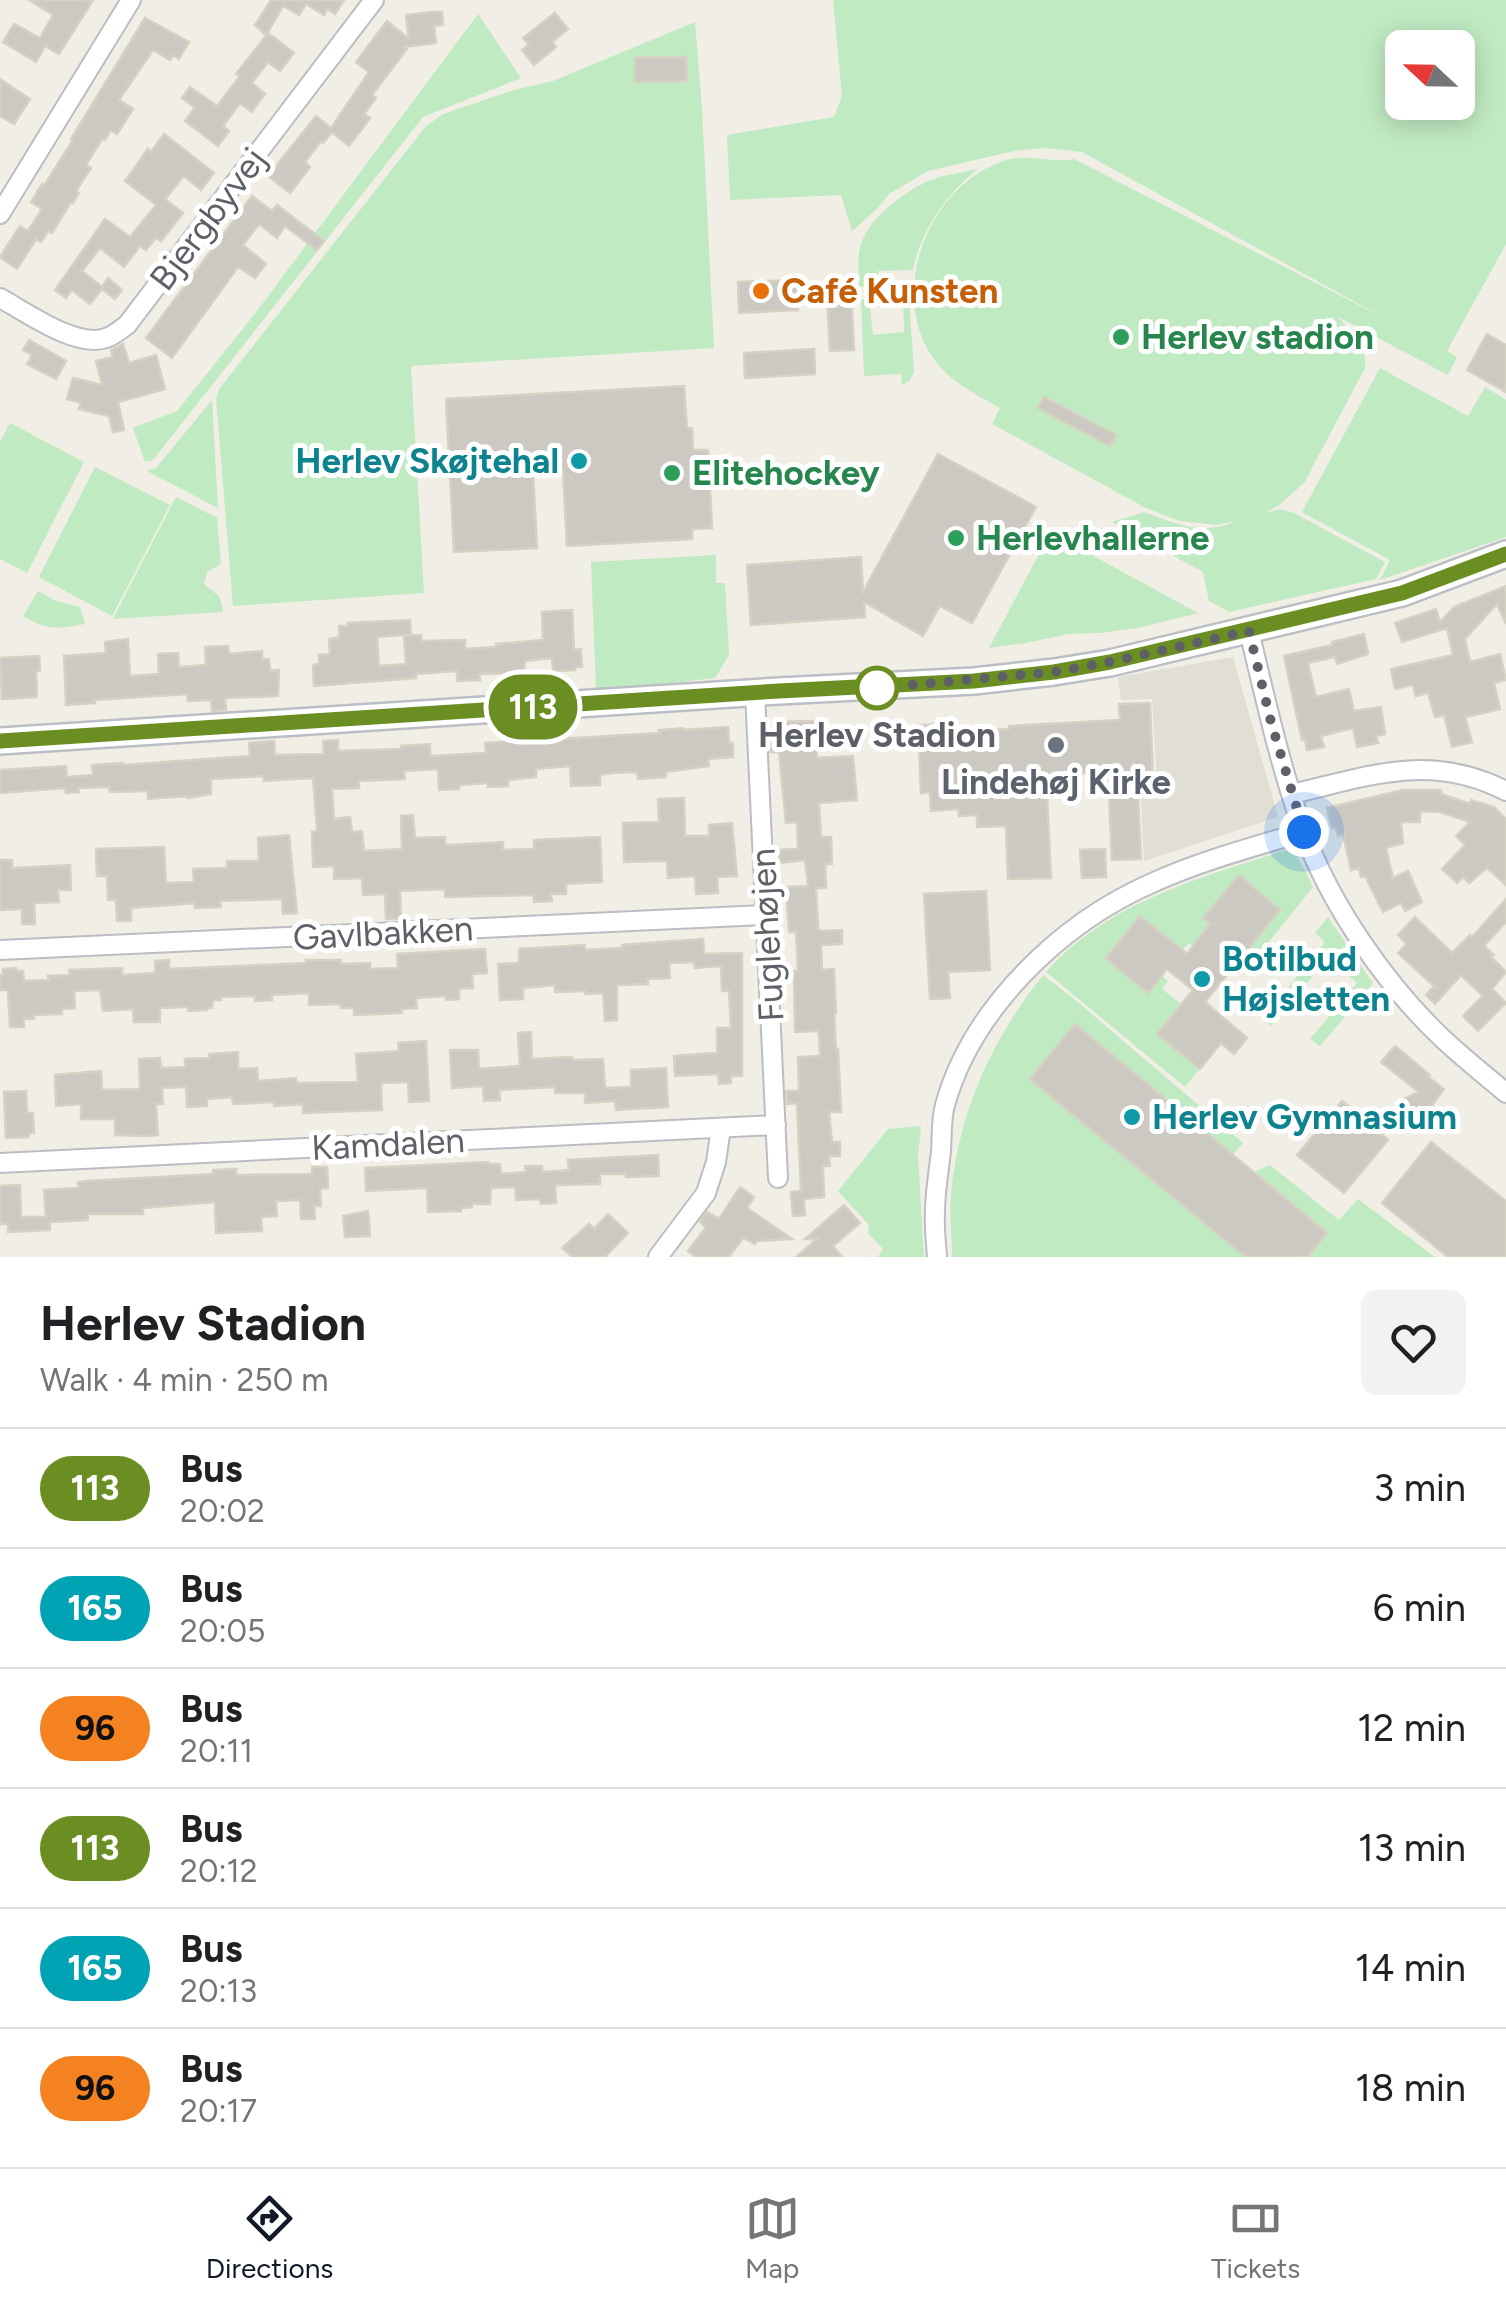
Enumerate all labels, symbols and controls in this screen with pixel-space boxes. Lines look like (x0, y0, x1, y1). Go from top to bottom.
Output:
north arrow (1385, 30, 1475, 120)
map controls (1385, 30, 1475, 120)
street label: Bjergbyvej (141, 140, 275, 298)
place label: Café Kunsten (781, 270, 998, 312)
marker: Café Kunsten (750, 280, 772, 302)
place label: Herlev stadion (1141, 316, 1374, 358)
marker: Herlev stadion (1110, 326, 1132, 348)
place label: Herlev Skøjtehal (295, 440, 559, 482)
marker: Herlev Skøjtehal (568, 450, 590, 472)
place label: Elitehockey (692, 452, 880, 494)
marker: Elitehockey (661, 462, 683, 484)
place label: Herlevhallerne (976, 517, 1209, 559)
marker: Herlevhallerne (945, 527, 967, 549)
marker: Herlev Stadion (856, 667, 898, 709)
line badge: 113 (476, 674, 590, 740)
text: 113 (508, 686, 558, 728)
place label: Herlev Stadion (758, 714, 996, 756)
marker: Lindehøj Kirke (1045, 734, 1067, 756)
place label: Lindehøj Kirke (941, 761, 1171, 803)
your location (1279, 807, 1329, 857)
street label: Fuglehøjen (741, 847, 793, 1023)
street label: Gavlbakken (292, 907, 474, 959)
place label: Botilbud Højsletten (1222, 938, 1390, 1020)
marker: Botilbud Højsletten (1191, 968, 1213, 990)
place label: Herlev Gymnasium (1152, 1096, 1457, 1138)
marker: Herlev Gymnasium (1121, 1106, 1143, 1128)
street label: Kamdalen (310, 1119, 466, 1169)
button: heart (1361, 1290, 1466, 1395)
text: Herlev Stadion (40, 1294, 366, 1352)
text: Walk · 4 min · 250 m (40, 1361, 328, 1399)
text: Bus (180, 1446, 243, 1492)
text: 3 min (1374, 1465, 1466, 1511)
text: 113 (70, 1467, 120, 1509)
text: 20:02 (180, 1492, 265, 1530)
text: Bus (180, 1566, 243, 1612)
text: 6 min (1373, 1585, 1466, 1631)
text: 165 (67, 1587, 123, 1629)
text: 20:05 (180, 1612, 265, 1650)
text: Bus (180, 1686, 243, 1732)
text: 12 min (1357, 1705, 1466, 1751)
text: 96 (75, 1707, 115, 1749)
text: 20:11 (180, 1732, 253, 1770)
text: Bus (180, 1806, 243, 1852)
text: 13 min (1358, 1825, 1466, 1871)
text: 113 (70, 1827, 120, 1869)
text: 20:12 (180, 1852, 258, 1890)
text: Bus (180, 1926, 243, 1972)
text: 14 min (1355, 1945, 1466, 1991)
text: 165 (67, 1947, 123, 1989)
text: 20:13 (180, 1972, 257, 2010)
text: Bus (180, 2046, 243, 2092)
text: 18 min (1355, 2065, 1466, 2111)
text: 96 (75, 2067, 115, 2109)
text: 20:17 (180, 2092, 257, 2130)
tab: Directions (206, 2191, 333, 2285)
tab: Map (745, 2191, 800, 2285)
tab: Tickets (1211, 2191, 1300, 2285)

